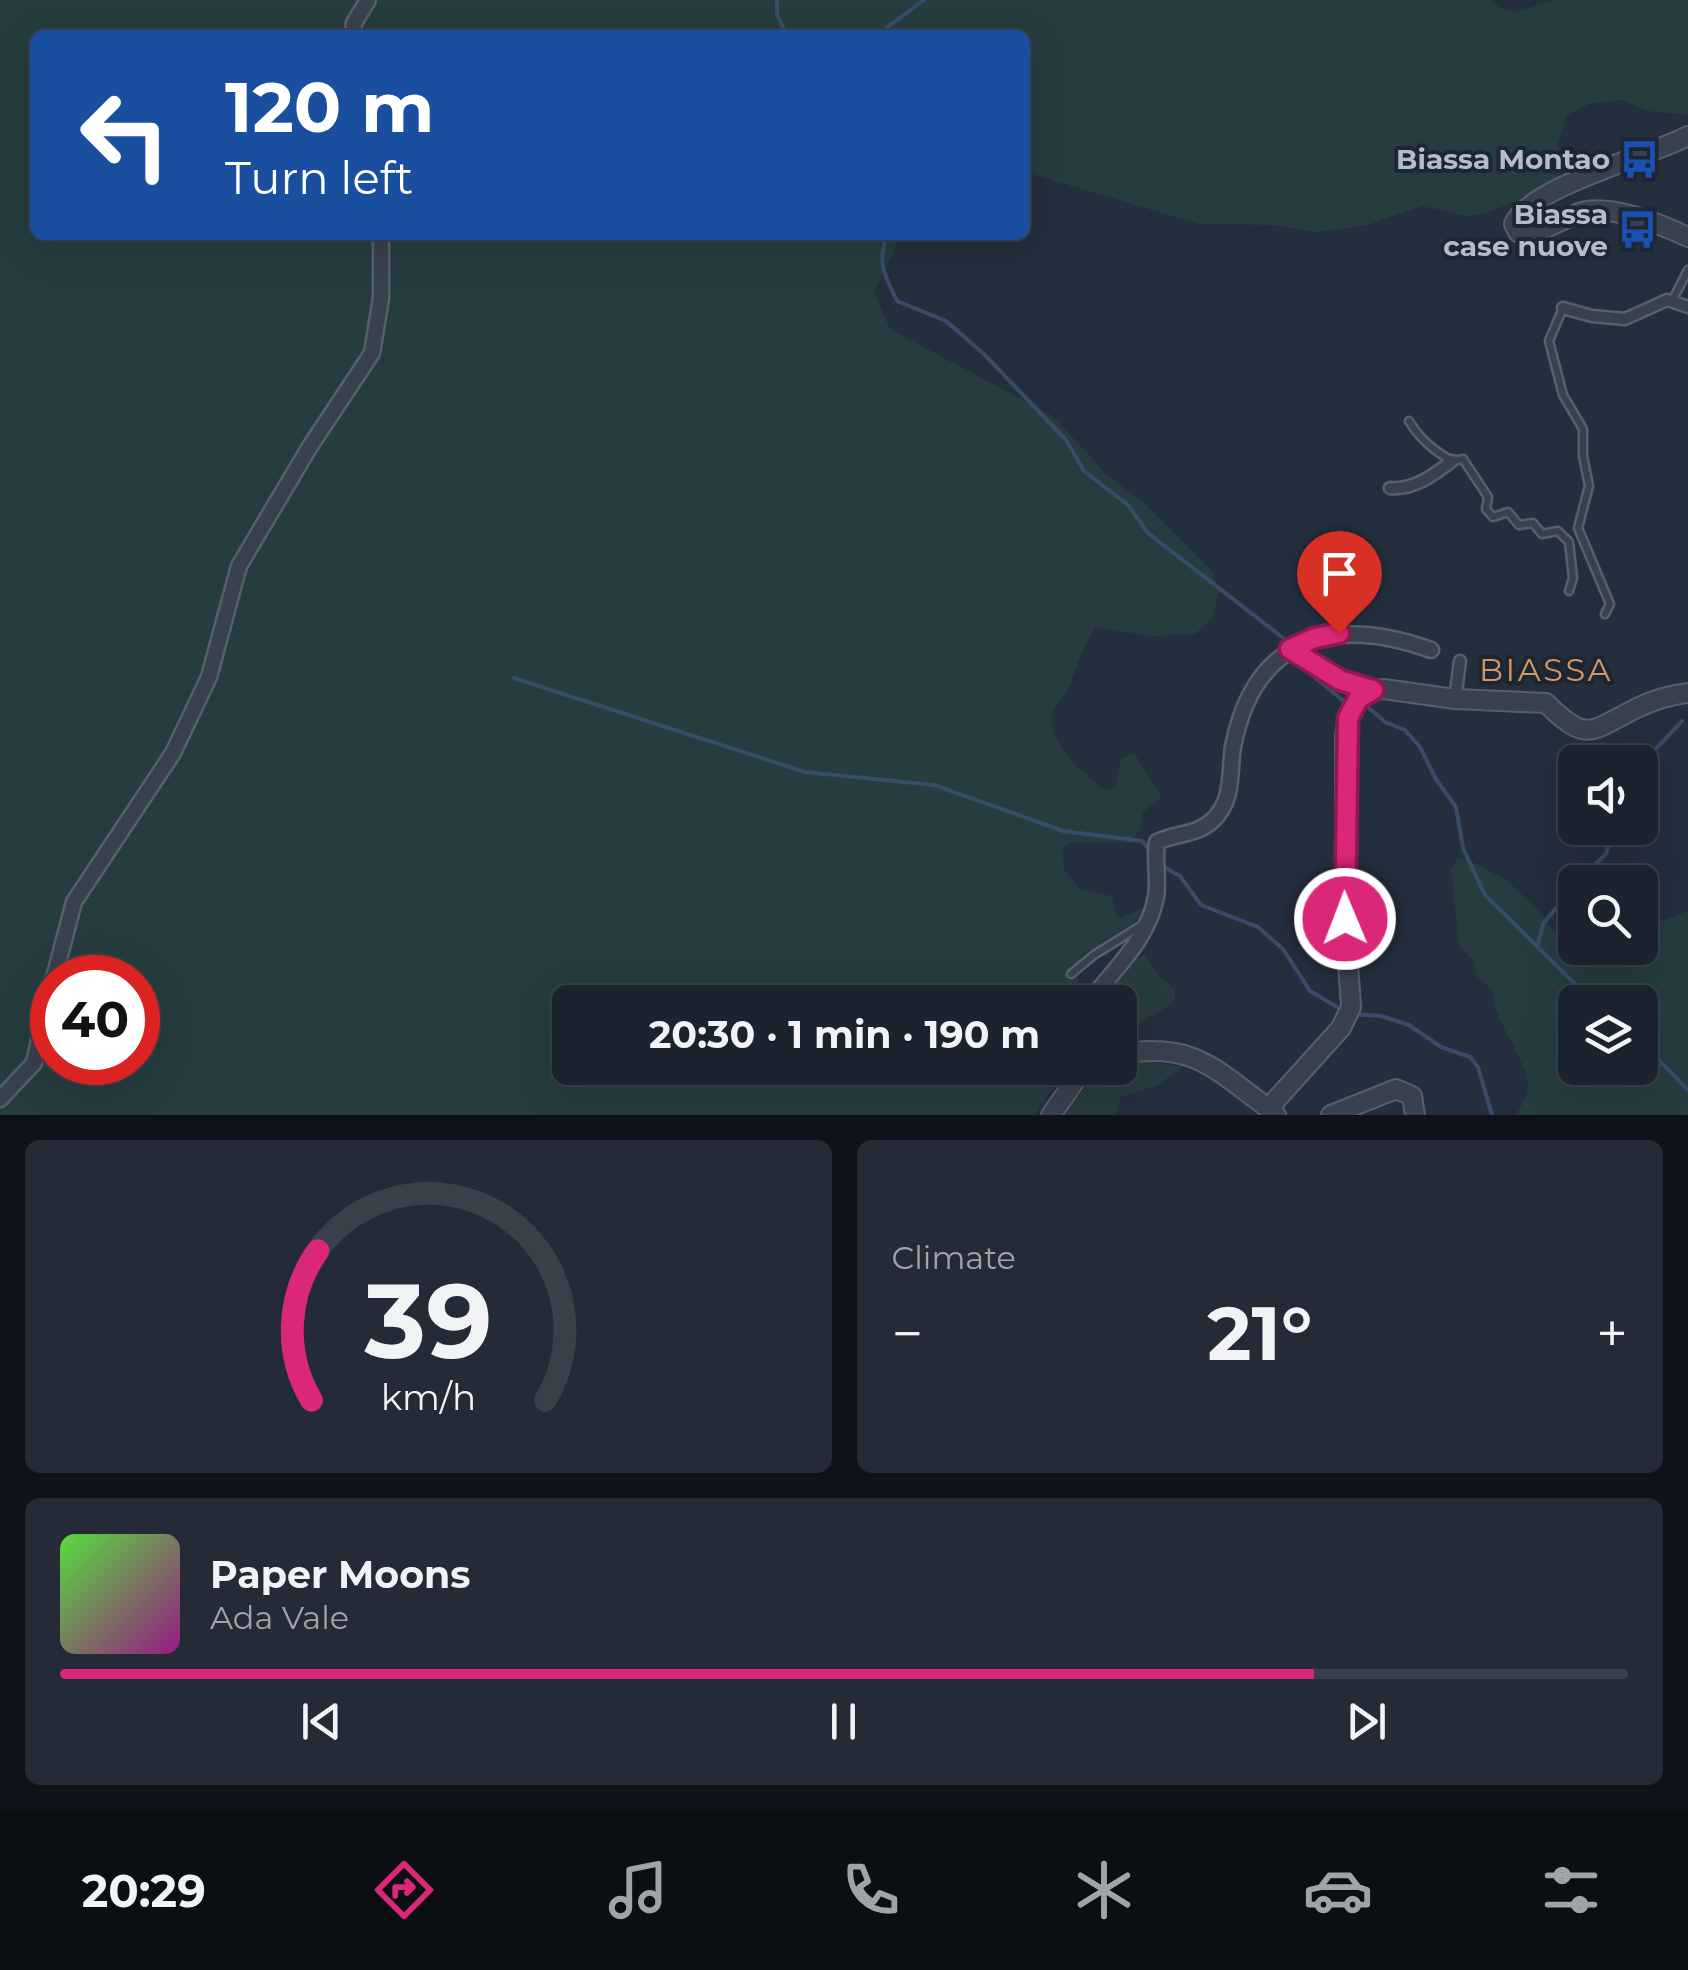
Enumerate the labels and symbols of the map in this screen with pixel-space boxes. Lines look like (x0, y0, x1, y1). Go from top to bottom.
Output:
bus stop icon: Biassa Montao (1619, 138, 1661, 180)
place label: Biassa Montao (1396, 142, 1610, 176)
place label: Biassa case nuove (1443, 197, 1608, 263)
bus stop icon: Biassa case nuove (1617, 209, 1659, 251)
pin (1297, 531, 1382, 634)
district label: BIASSA (1479, 650, 1613, 689)
position arrow (1293, 867, 1397, 971)
speed limit sign: 40 (30, 955, 160, 1085)

